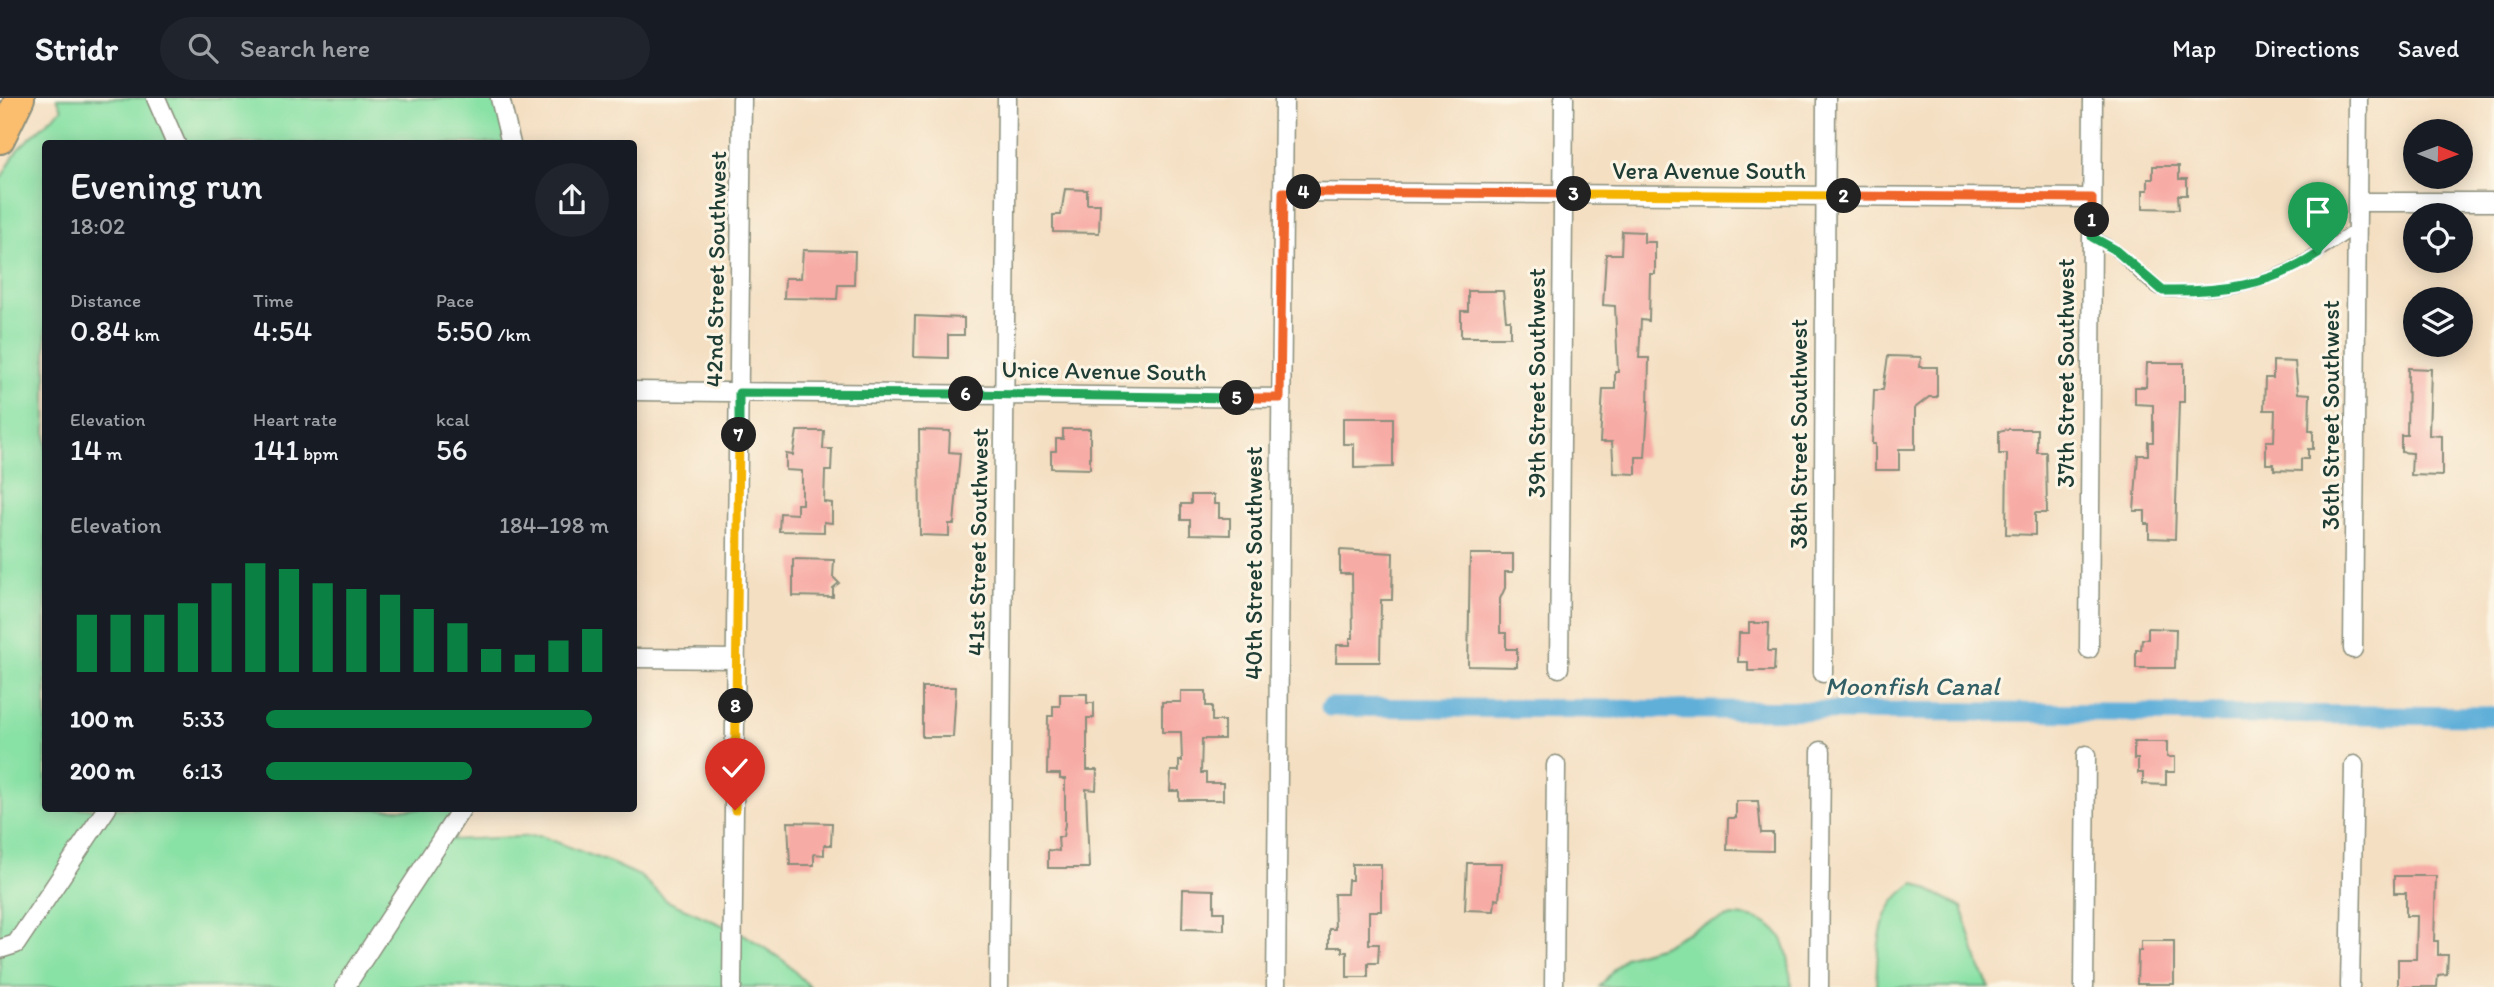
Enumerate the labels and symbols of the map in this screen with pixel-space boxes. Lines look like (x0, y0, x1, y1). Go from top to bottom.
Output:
north arrow (2403, 119, 2473, 189)
street label: 42nd Street Southwest (699, 150, 732, 388)
street label: Vera Avenue South (1612, 156, 1806, 185)
pin: 4 (1286, 174, 1322, 210)
pin: 3 (1556, 176, 1592, 212)
pin: 2 (1826, 178, 1862, 214)
pin (2288, 182, 2348, 254)
pin: 1 (2074, 202, 2110, 238)
street label: 37th Street Southwest (2051, 258, 2080, 488)
street label: 39th Street Southwest (1522, 268, 1551, 498)
street label: 36th Street Southwest (2316, 300, 2345, 530)
street label: 38th Street Southwest (1784, 319, 1813, 549)
street label: Unice Avenue South (1001, 354, 1207, 387)
pin: 6 (948, 376, 984, 412)
pin: 5 (1220, 380, 1254, 416)
pin: 7 (722, 418, 756, 452)
street label: 41st Street Southwest (961, 428, 994, 656)
street label: 40th Street Southwest (1239, 446, 1268, 680)
water label: Moonfish Canal (1825, 670, 2001, 702)
pin: 8 (718, 688, 754, 724)
pin (705, 738, 765, 810)

